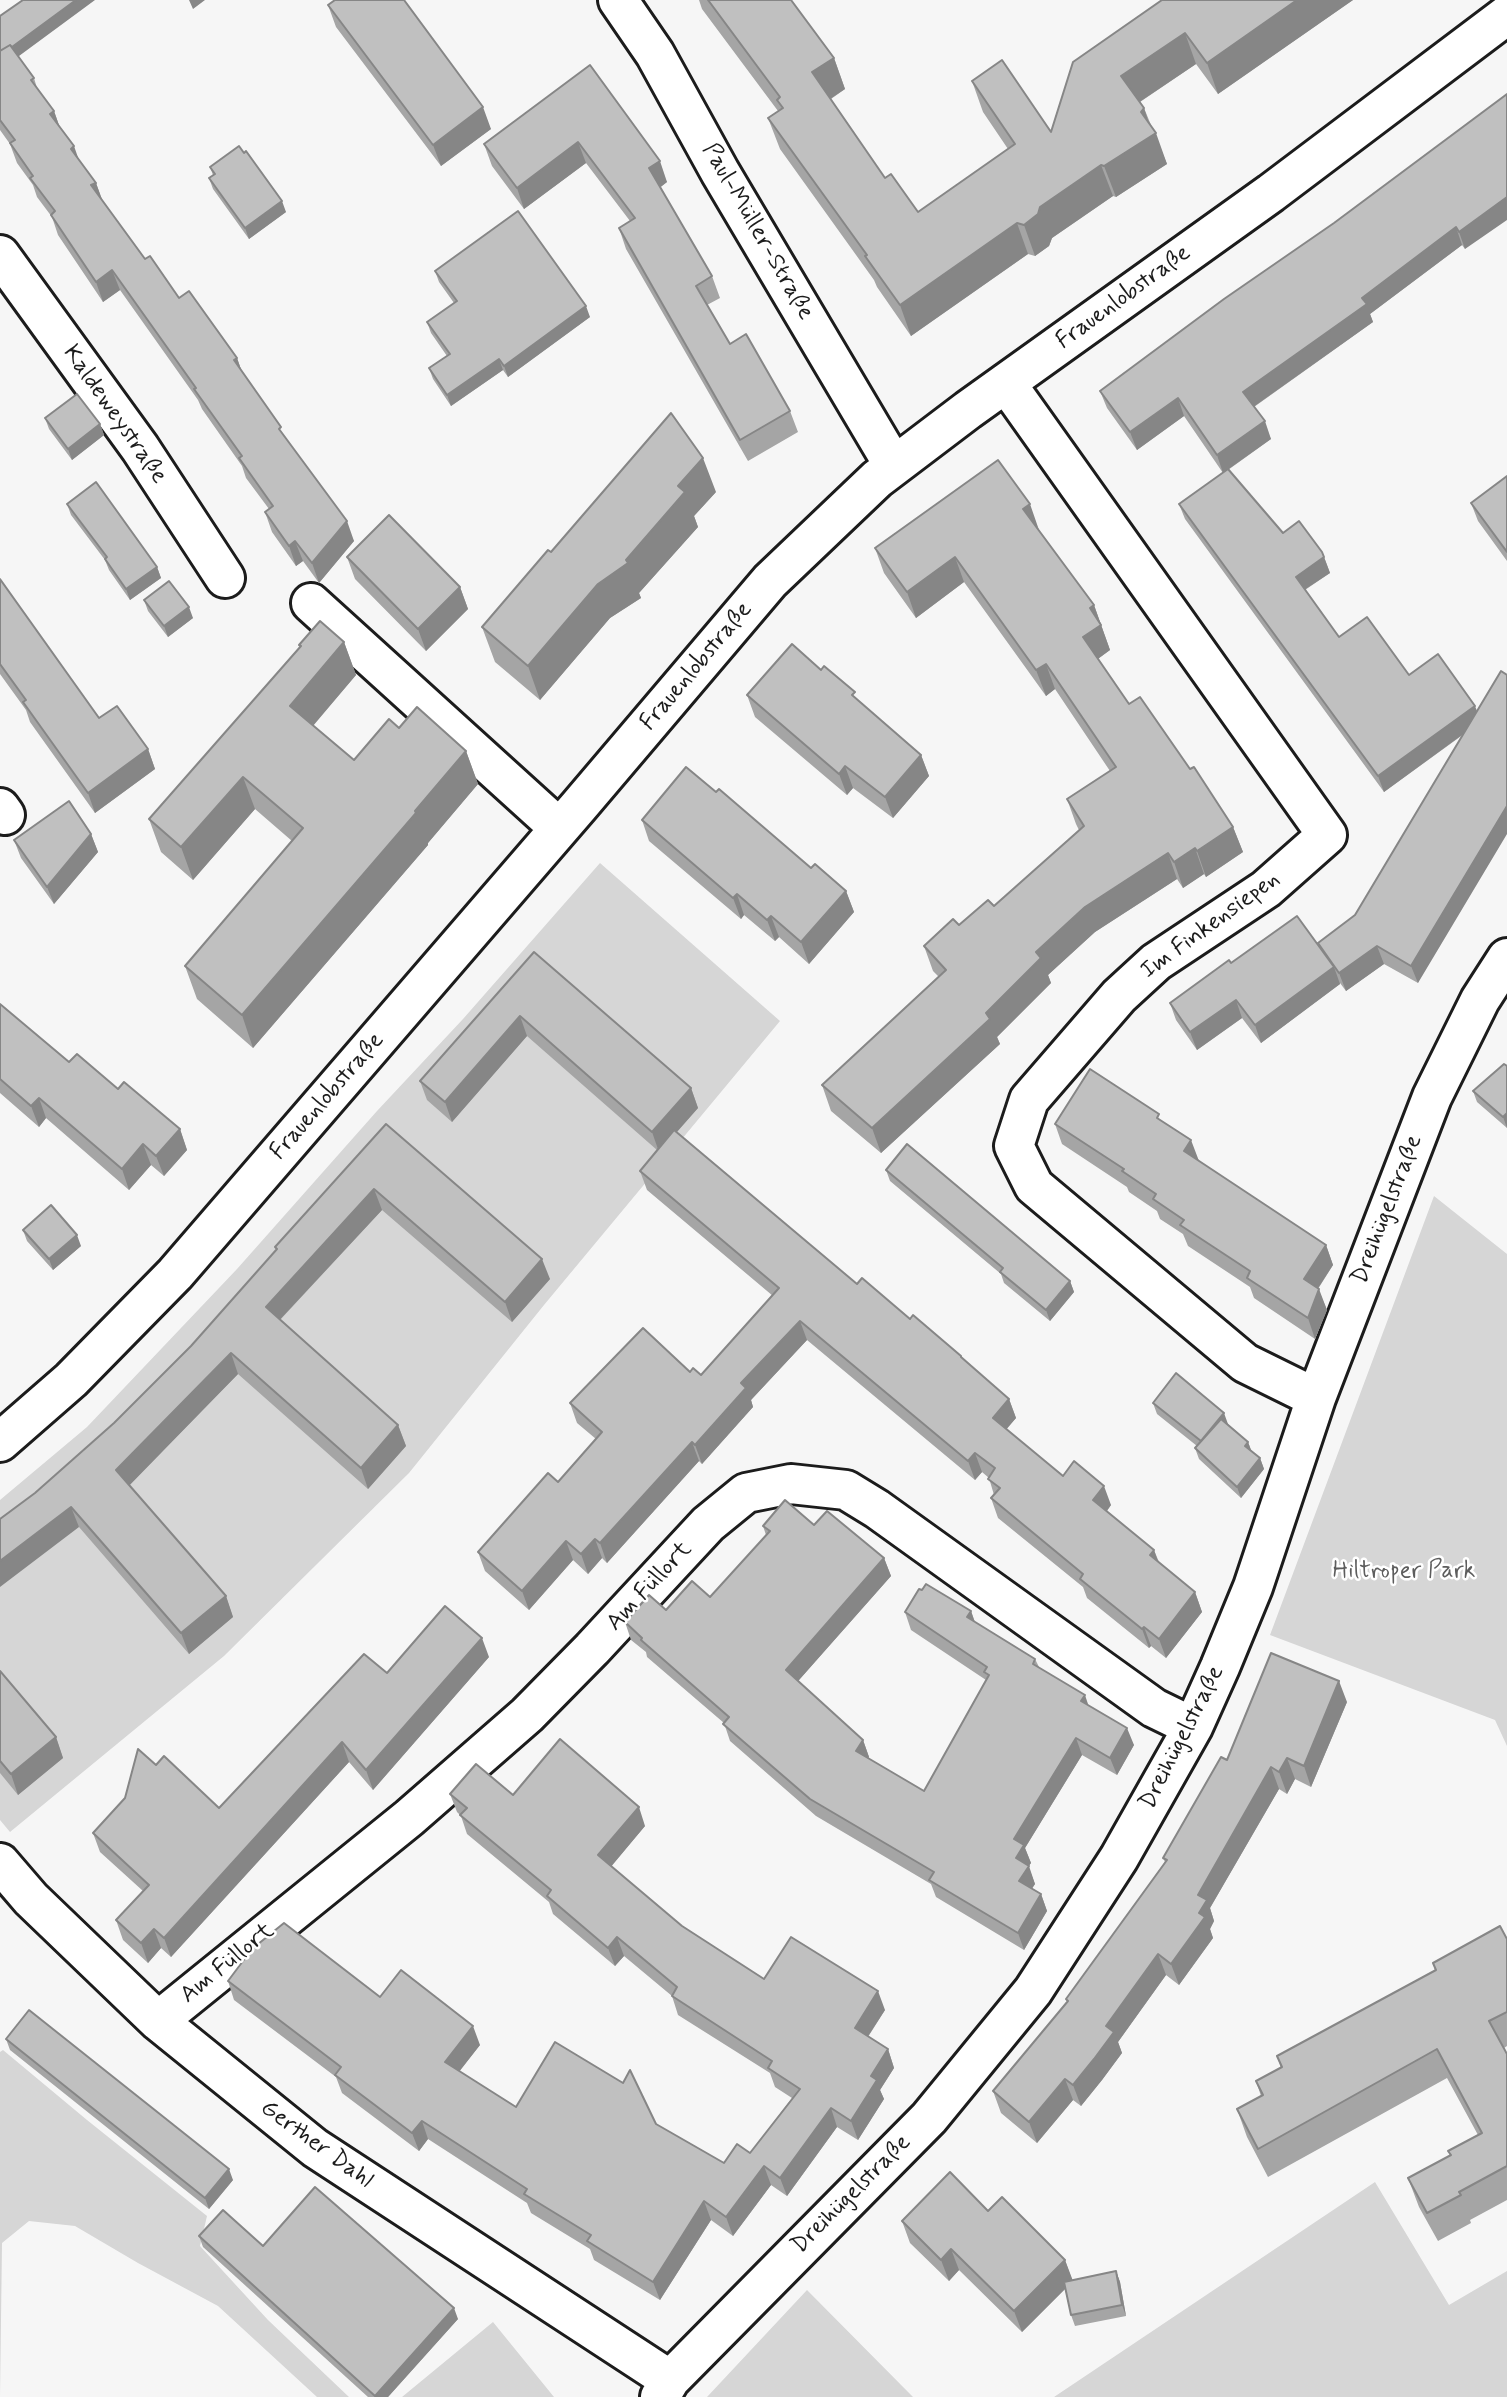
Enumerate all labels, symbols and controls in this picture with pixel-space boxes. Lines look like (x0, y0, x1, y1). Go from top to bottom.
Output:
street label: Paul-Müller-Straße (695, 139, 819, 325)
street label: Frauenlobstraße (1051, 240, 1197, 356)
street label: Kaldeweystraße (56, 340, 172, 490)
street label: Frauenlobstraße (635, 597, 759, 737)
street label: Im Finkensiepen (1136, 866, 1286, 986)
street label: Frauenlobstraße (265, 1027, 391, 1167)
street label: Dreihügelstraße (1346, 1131, 1430, 1289)
street label: Am Füllort (601, 1536, 699, 1638)
park label: Hiltroper Park (1332, 1558, 1476, 1586)
street label: Dreihügelstraße (1134, 1661, 1232, 1815)
street label: Am Füllort (175, 1917, 281, 2011)
street label: Gerther Dahl (254, 2094, 378, 2196)
street label: Dreihügelstraße (786, 2129, 918, 2261)

